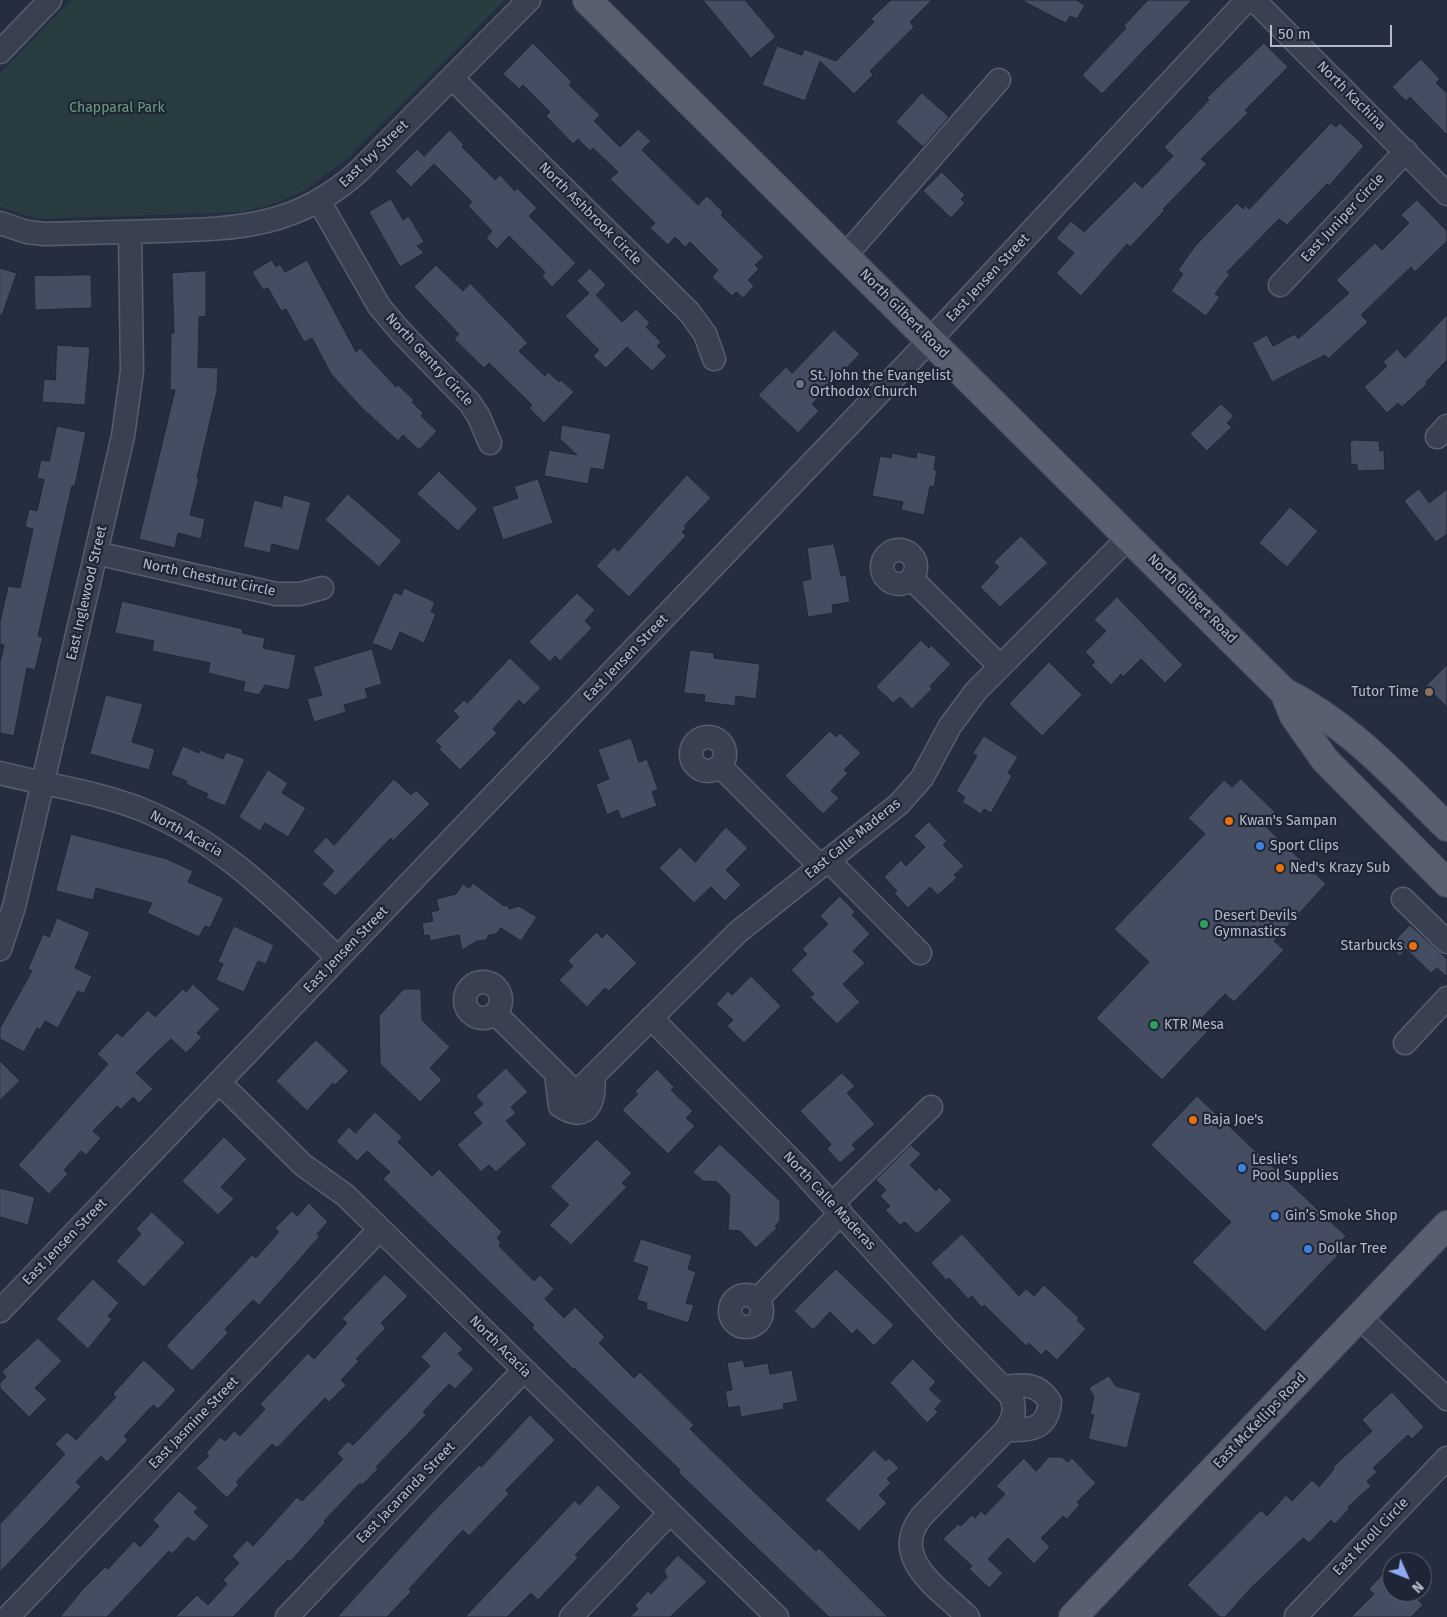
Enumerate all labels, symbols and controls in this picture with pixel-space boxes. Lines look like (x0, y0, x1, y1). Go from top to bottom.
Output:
scale bar (1272, 15, 1394, 47)
text: 50 m (1278, 25, 1311, 43)
street label: North Kachina (1313, 58, 1389, 134)
park label: Chapparal Park (69, 100, 165, 116)
street label: East Ivy Street (336, 117, 412, 191)
street label: North Ashbrook Circle (535, 159, 645, 269)
street label: East Juniper Circle (1298, 170, 1388, 266)
street label: East Jensen Street (943, 230, 1033, 326)
street label: North Gilbert Road (856, 266, 952, 362)
street label: North Gentry Circle (382, 310, 476, 410)
place label: St. John the Evangelist Orthodox Church (810, 368, 951, 401)
marker: St. John the Evangelist Orthodox Church (794, 378, 806, 390)
street label: East Inglewood Street (63, 524, 111, 662)
street label: North Gilbert Road (1144, 551, 1240, 647)
street label: North Chestnut Circle (141, 556, 277, 600)
street label: East Jensen Street (580, 611, 672, 705)
place label: Tutor Time (1351, 684, 1419, 700)
marker: Tutor Time (1423, 686, 1435, 698)
street label: East Calle Maderas (802, 795, 904, 883)
street label: North Acacia (147, 807, 225, 861)
place label: Kwan's Sampan (1239, 813, 1337, 829)
marker: Kwan's Sampan (1223, 815, 1235, 827)
place label: Sport Clips (1270, 838, 1339, 854)
marker: Sport Clips (1254, 840, 1266, 852)
place label: Ned's Krazy Sub (1290, 860, 1390, 876)
marker: Ned's Krazy Sub (1274, 862, 1286, 874)
street label: East Jensen Street (300, 903, 392, 997)
place label: Desert Devils Gymnastics (1214, 908, 1297, 940)
marker: Desert Devils Gymnastics (1198, 918, 1210, 930)
place label: Starbucks (1341, 938, 1403, 954)
marker: Starbucks (1407, 940, 1419, 952)
place label: KTR Mesa (1164, 1017, 1224, 1033)
marker: KTR Mesa (1148, 1019, 1160, 1031)
place label: Baja Joe's (1203, 1112, 1264, 1128)
marker: Baja Joe's (1187, 1114, 1199, 1126)
street label: North Calle Maderas (779, 1148, 879, 1254)
place label: Leslie's Pool Supplies (1252, 1152, 1339, 1184)
marker: Leslie's Pool Supplies (1236, 1162, 1248, 1174)
street label: East Jensen Street (19, 1195, 111, 1289)
place label: Gin’s Smoke Shop (1285, 1208, 1398, 1224)
marker: Gin’s Smoke Shop (1269, 1210, 1281, 1222)
place label: Dollar Tree (1318, 1241, 1387, 1257)
marker: Dollar Tree (1302, 1243, 1314, 1255)
street label: North Acacia (466, 1313, 534, 1381)
street label: East McKellips Road (1210, 1370, 1310, 1472)
street label: East Jasmine Street (146, 1373, 242, 1473)
street label: East Jacaranda Street (353, 1439, 459, 1547)
street label: East Knoll Circle (1330, 1495, 1412, 1579)
north arrow (1382, 1552, 1432, 1602)
text: N (1408, 1578, 1427, 1596)

